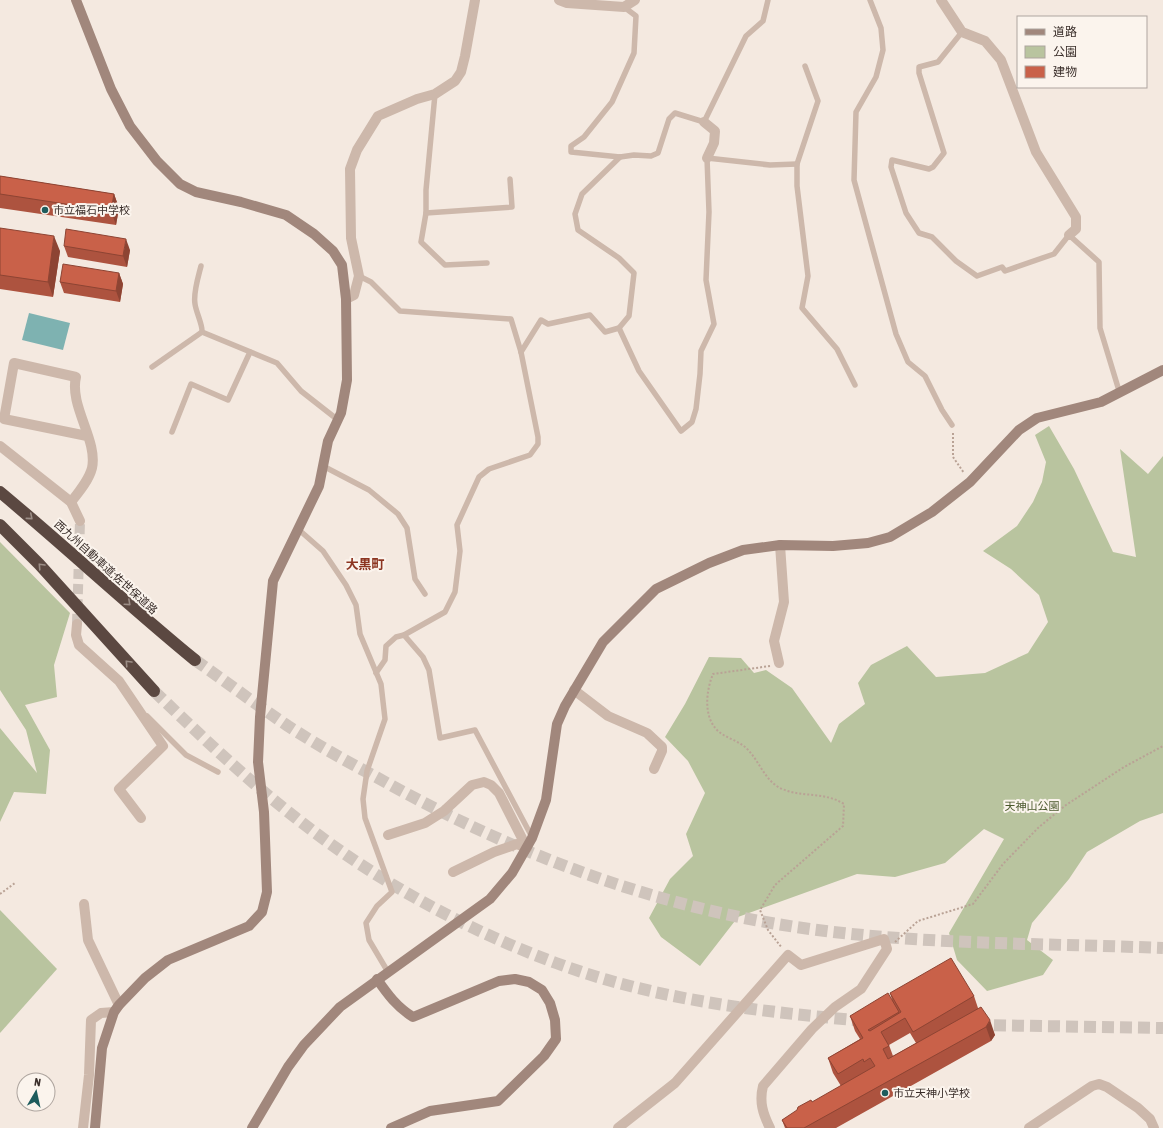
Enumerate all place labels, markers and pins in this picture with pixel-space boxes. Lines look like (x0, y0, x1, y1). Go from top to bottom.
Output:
place label: 市立福石中学校 (53, 204, 130, 216)
marker: 市立福石中学校 (40, 205, 50, 215)
place label: 市立天神小学校 (893, 1087, 970, 1099)
marker: 市立天神小学校 (880, 1088, 890, 1098)

